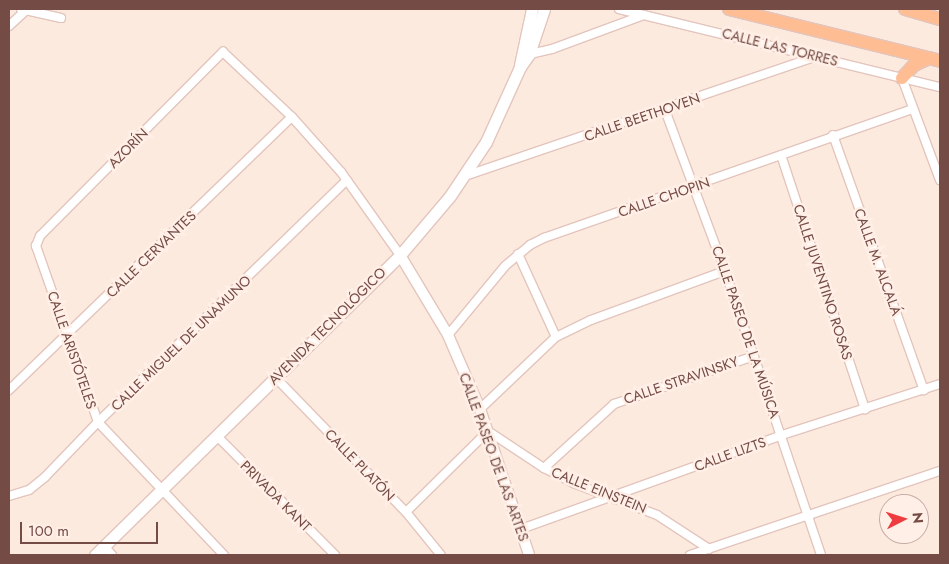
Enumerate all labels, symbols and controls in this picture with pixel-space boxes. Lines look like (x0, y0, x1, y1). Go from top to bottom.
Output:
street label: CALLE LAS TORRES (720, 24, 840, 70)
street label: CALLE BEETHOVEN (582, 89, 702, 145)
street label: AZORÍN (105, 125, 151, 171)
street label: CALLE CHOPIN (616, 173, 712, 221)
street label: CALLE JUVENTINO ROSAS (790, 202, 856, 362)
street label: CALLE M. ALCALÁ (851, 206, 905, 318)
street label: CALLE CERVANTES (103, 207, 199, 301)
street label: CALLE PASEO DE LA MÚSICA (709, 244, 783, 420)
street label: AVENIDA TECNOLÓGICO (265, 264, 389, 388)
street label: CALLE MIGUEL DE UNAMUNO (108, 272, 254, 414)
street label: CALLE ARISTÓTELES (44, 289, 100, 411)
street label: CALLE STRAVINSKY (621, 352, 741, 408)
street label: CALLE PASEO DE LAS ARTES (456, 371, 532, 543)
street label: CALLE PLATÓN (321, 426, 399, 504)
street label: CALLE LIZTS (692, 433, 768, 475)
street label: PRIVADA KANT (237, 457, 315, 535)
street label: CALLE EINSTEIN (549, 463, 649, 517)
north arrow (879, 494, 929, 544)
text: N (908, 511, 928, 524)
scale bar (22, 512, 160, 544)
text: 100 m (28, 520, 69, 542)

